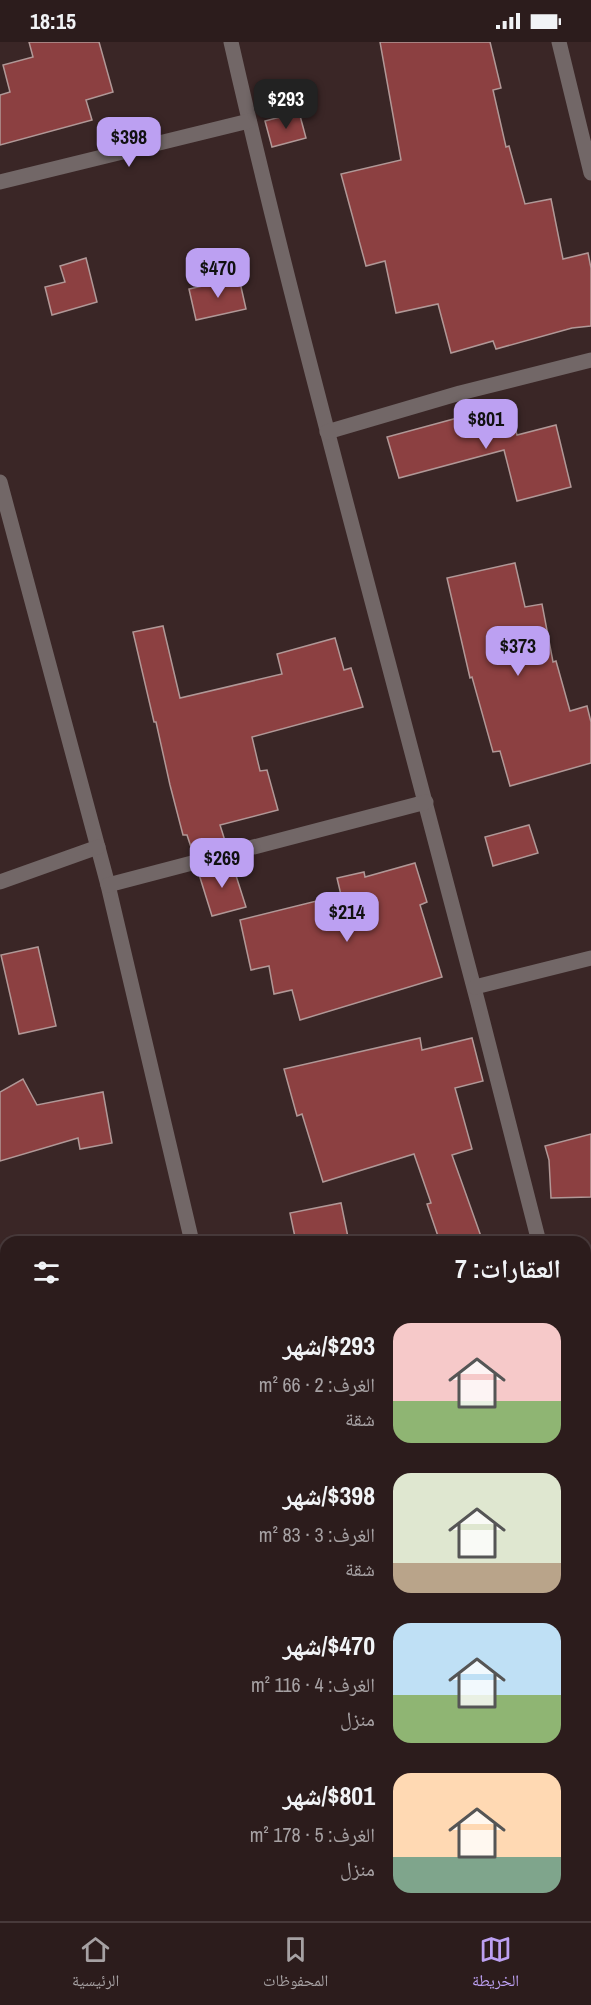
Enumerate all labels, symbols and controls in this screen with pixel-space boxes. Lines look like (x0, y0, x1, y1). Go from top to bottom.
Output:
text: 18:15 (30, 6, 76, 36)
pin: $293 (250, 79, 322, 130)
text: $293 (268, 85, 304, 112)
pin: $398 (93, 117, 165, 168)
text: $398 (111, 123, 147, 150)
pin: $470 (182, 248, 254, 299)
text: $470 (200, 254, 236, 281)
pin: $801 (450, 399, 522, 450)
text: $801 (468, 405, 504, 432)
pin: $373 (482, 626, 554, 677)
text: $373 (500, 632, 536, 659)
pin: $269 (186, 838, 258, 889)
text: $269 (204, 844, 240, 871)
pin: $214 (311, 892, 383, 943)
text: $214 (329, 898, 365, 925)
text: العقارات: 7 (455, 1251, 561, 1286)
icon: filters (30, 1256, 63, 1289)
text: $293/شهر (283, 1328, 375, 1363)
icon: home (441, 1347, 513, 1419)
text: الغرف: 2 · 66 m² (259, 1371, 375, 1398)
text: شقة (345, 1405, 375, 1432)
text: $398/شهر (283, 1478, 375, 1513)
icon: home (441, 1497, 513, 1569)
text: الغرف: 3 · 83 m² (259, 1521, 375, 1548)
text: شقة (345, 1555, 375, 1582)
text: $470/شهر (283, 1628, 375, 1663)
icon: home (441, 1647, 513, 1719)
text: الغرف: 4 · 116 m² (251, 1671, 375, 1698)
text: منزل (340, 1705, 375, 1732)
text: $801/شهر (283, 1778, 375, 1813)
icon: home (441, 1797, 513, 1869)
text: الغرف: 5 · 178 m² (250, 1821, 375, 1848)
text: منزل (340, 1855, 375, 1882)
tab: الرئيسية (72, 1933, 119, 1996)
tab: المحفوظات (263, 1933, 328, 1996)
tab: الخريطة (472, 1933, 519, 1996)

